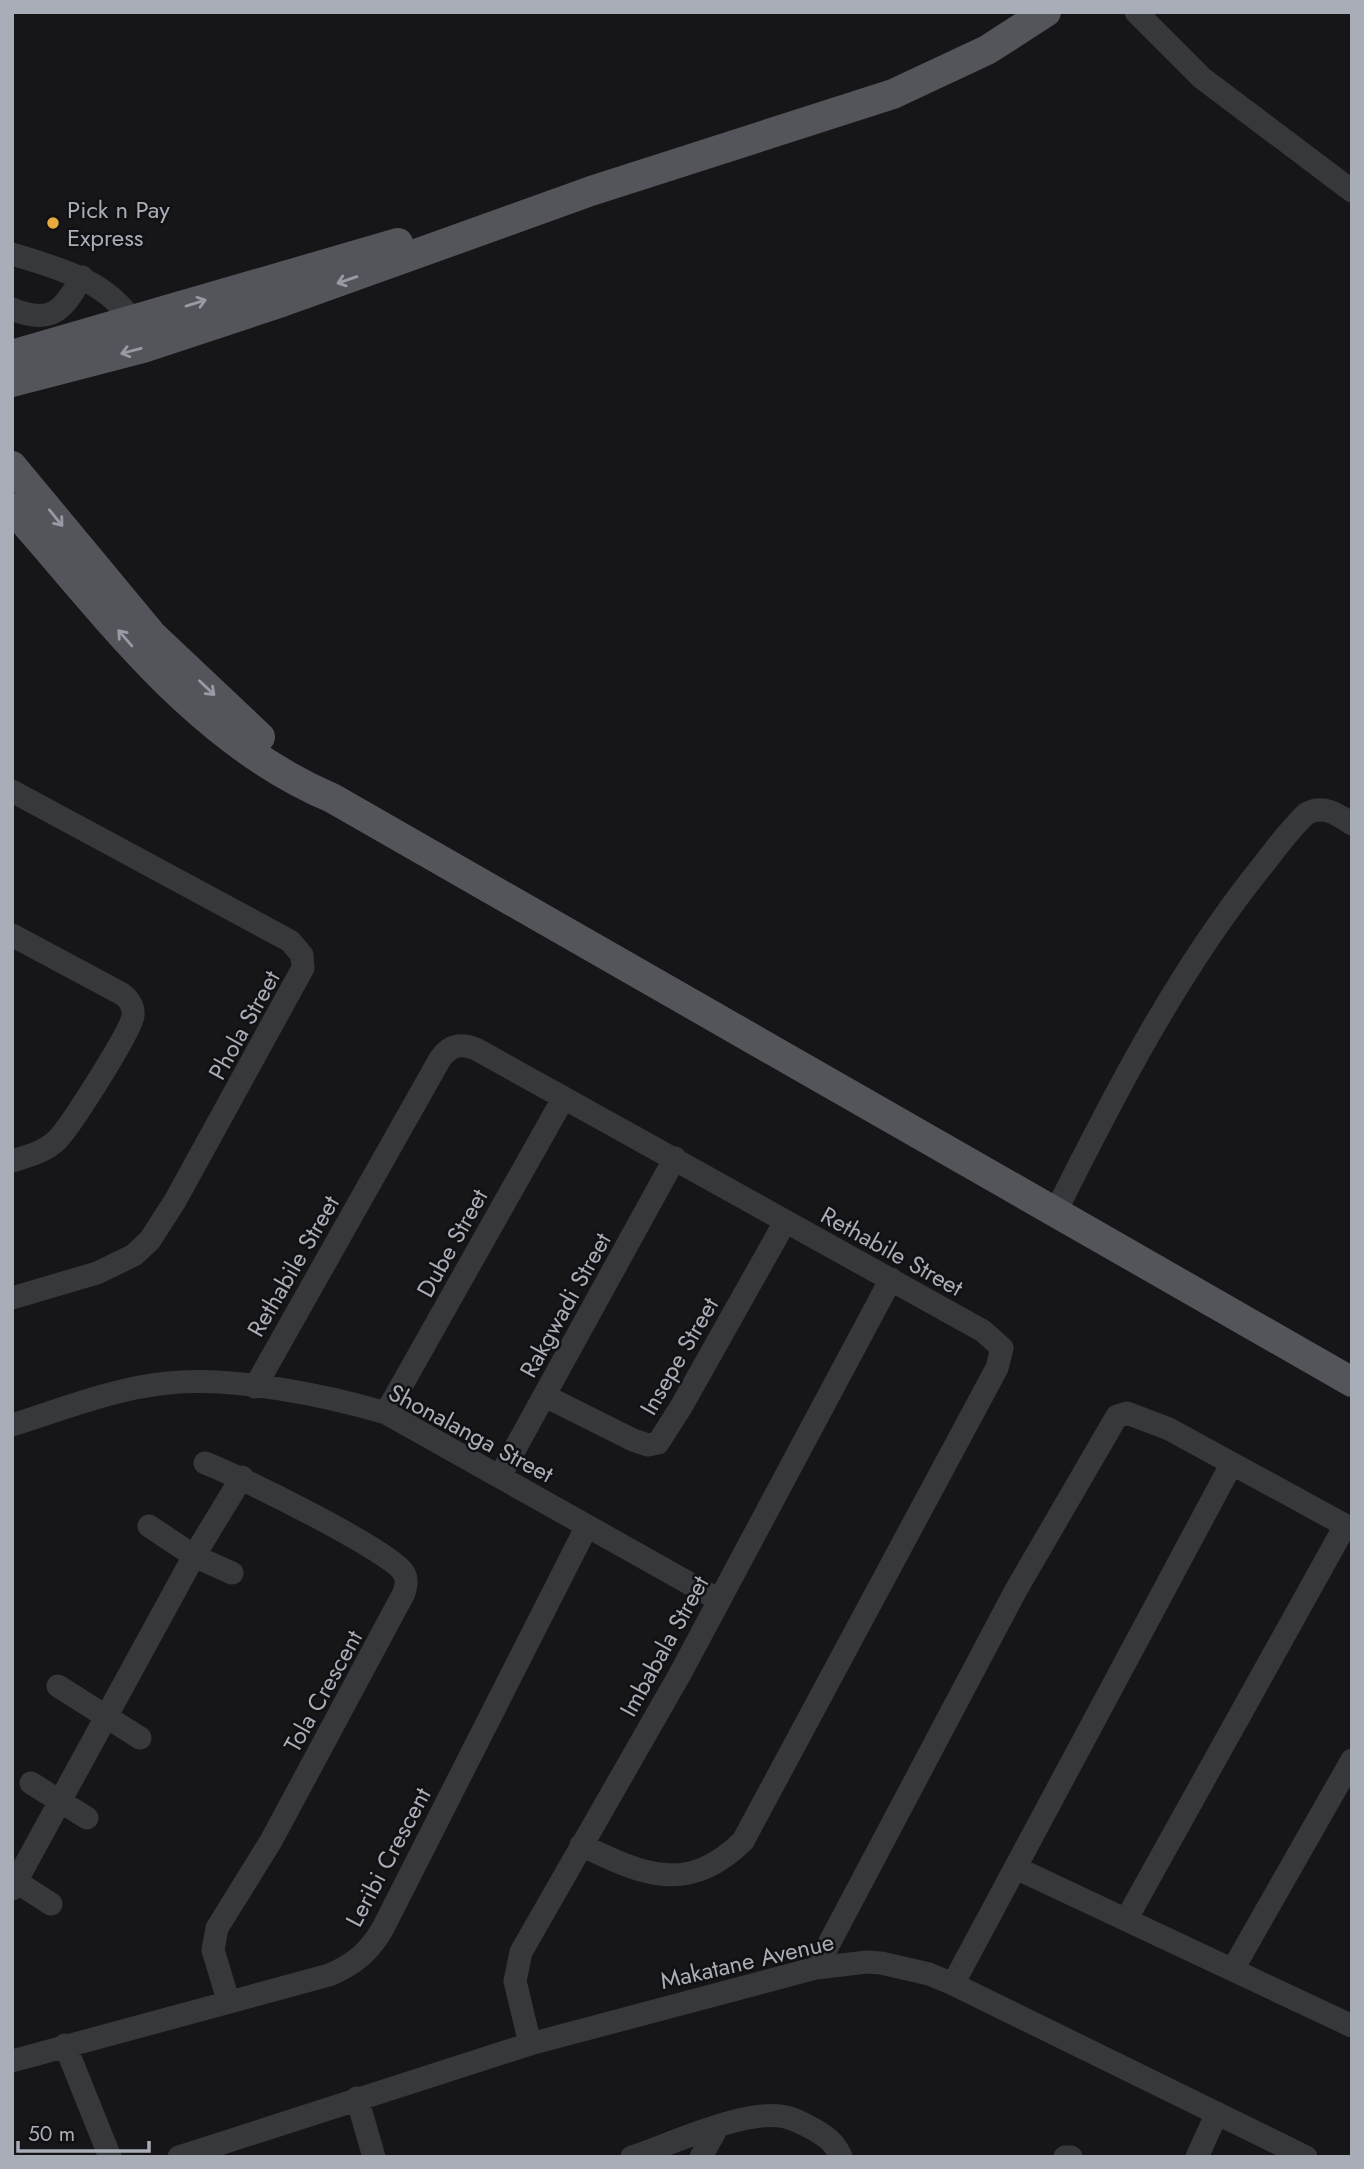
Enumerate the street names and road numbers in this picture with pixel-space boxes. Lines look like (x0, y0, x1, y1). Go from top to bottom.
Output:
street label: Phola Street (200, 964, 289, 1086)
street label: Dube Street (408, 1182, 496, 1304)
street label: Rethabile Street (238, 1189, 348, 1343)
street label: Rethabile Street (814, 1197, 970, 1305)
street label: Rakgwadi Street (511, 1226, 619, 1384)
street label: Insepe Street (631, 1290, 727, 1421)
street label: Shonalanga Street (382, 1375, 560, 1491)
street label: Imbabala Street (611, 1569, 717, 1723)
street label: Tola Crescent (275, 1623, 371, 1758)
street label: Leribi Crescent (337, 1781, 440, 1933)
street label: Makatane Avenue (657, 1924, 837, 1998)

